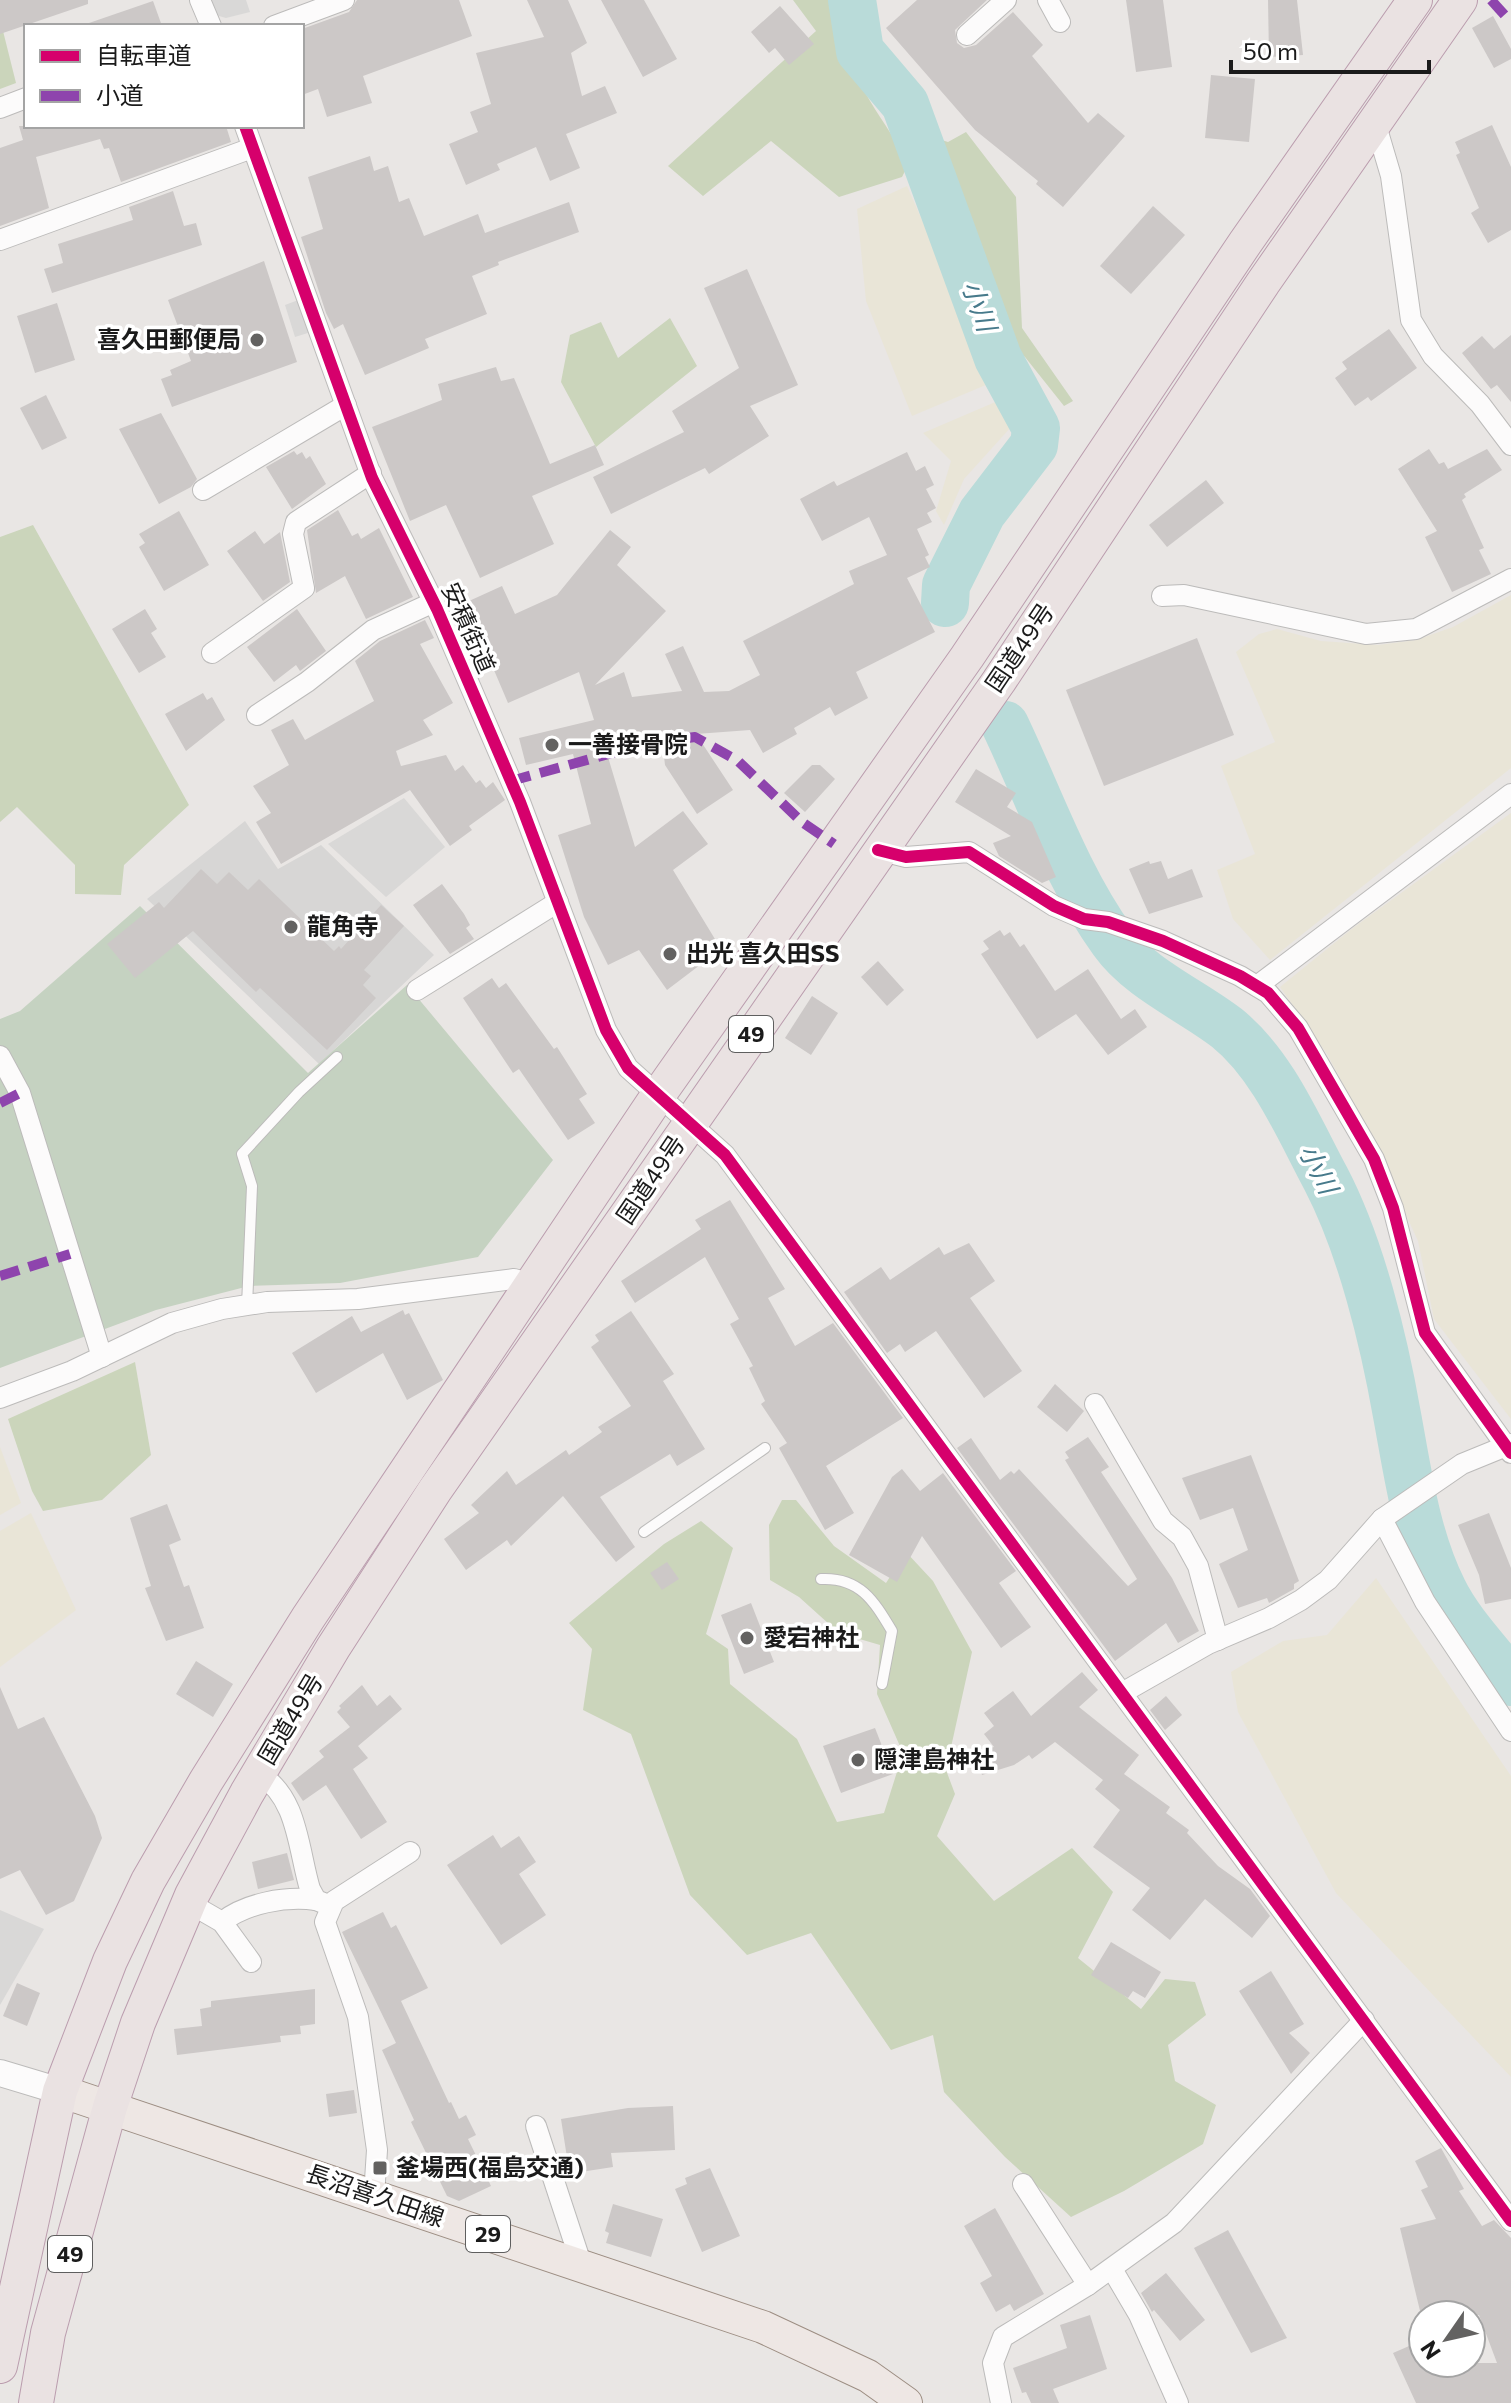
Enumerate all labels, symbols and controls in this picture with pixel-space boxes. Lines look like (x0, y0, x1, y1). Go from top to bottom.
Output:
legend (24, 24, 304, 128)
scale bar (1231, 24, 1429, 74)
text: 50 m (1243, 36, 1298, 65)
text: 自転車道 (96, 40, 192, 69)
text: 小道 (96, 80, 144, 109)
water label: 小川 (957, 276, 1005, 338)
place label: 喜久田郵便局 (97, 324, 241, 353)
marker: 喜久田郵便局 (248, 331, 266, 349)
street label: 安積街道 (437, 578, 502, 677)
street label: 国道49号 (979, 597, 1059, 697)
place label: 一善接骨院 (568, 729, 688, 758)
marker: 一善接骨院 (543, 736, 561, 754)
place label: 龍角寺 (307, 911, 379, 940)
marker: 龍角寺 (282, 918, 300, 936)
place label: 出光 喜久田SS (686, 938, 839, 967)
marker: 出光 喜久田SS (661, 945, 679, 963)
road number: 49 (729, 1016, 773, 1052)
street label: 国道49号 (610, 1129, 690, 1229)
water label: 小川 (1294, 1138, 1346, 1201)
place label: 愛宕神社 (763, 1622, 859, 1651)
marker: 愛宕神社 (738, 1629, 756, 1647)
street label: 国道49号 (251, 1667, 328, 1769)
place label: 隠津島神社 (874, 1744, 994, 1773)
marker: 隠津島神社 (849, 1751, 867, 1769)
place label: 釜場西(福島交通) (396, 2152, 584, 2181)
street label: 長沼喜久田線 (303, 2157, 448, 2232)
marker: 釜場西(福島交通) (371, 2159, 389, 2177)
road number: 29 (466, 2216, 510, 2252)
road number: 49 (48, 2236, 92, 2272)
north arrow (1407, 2299, 1487, 2379)
text: N (1414, 2336, 1446, 2365)

